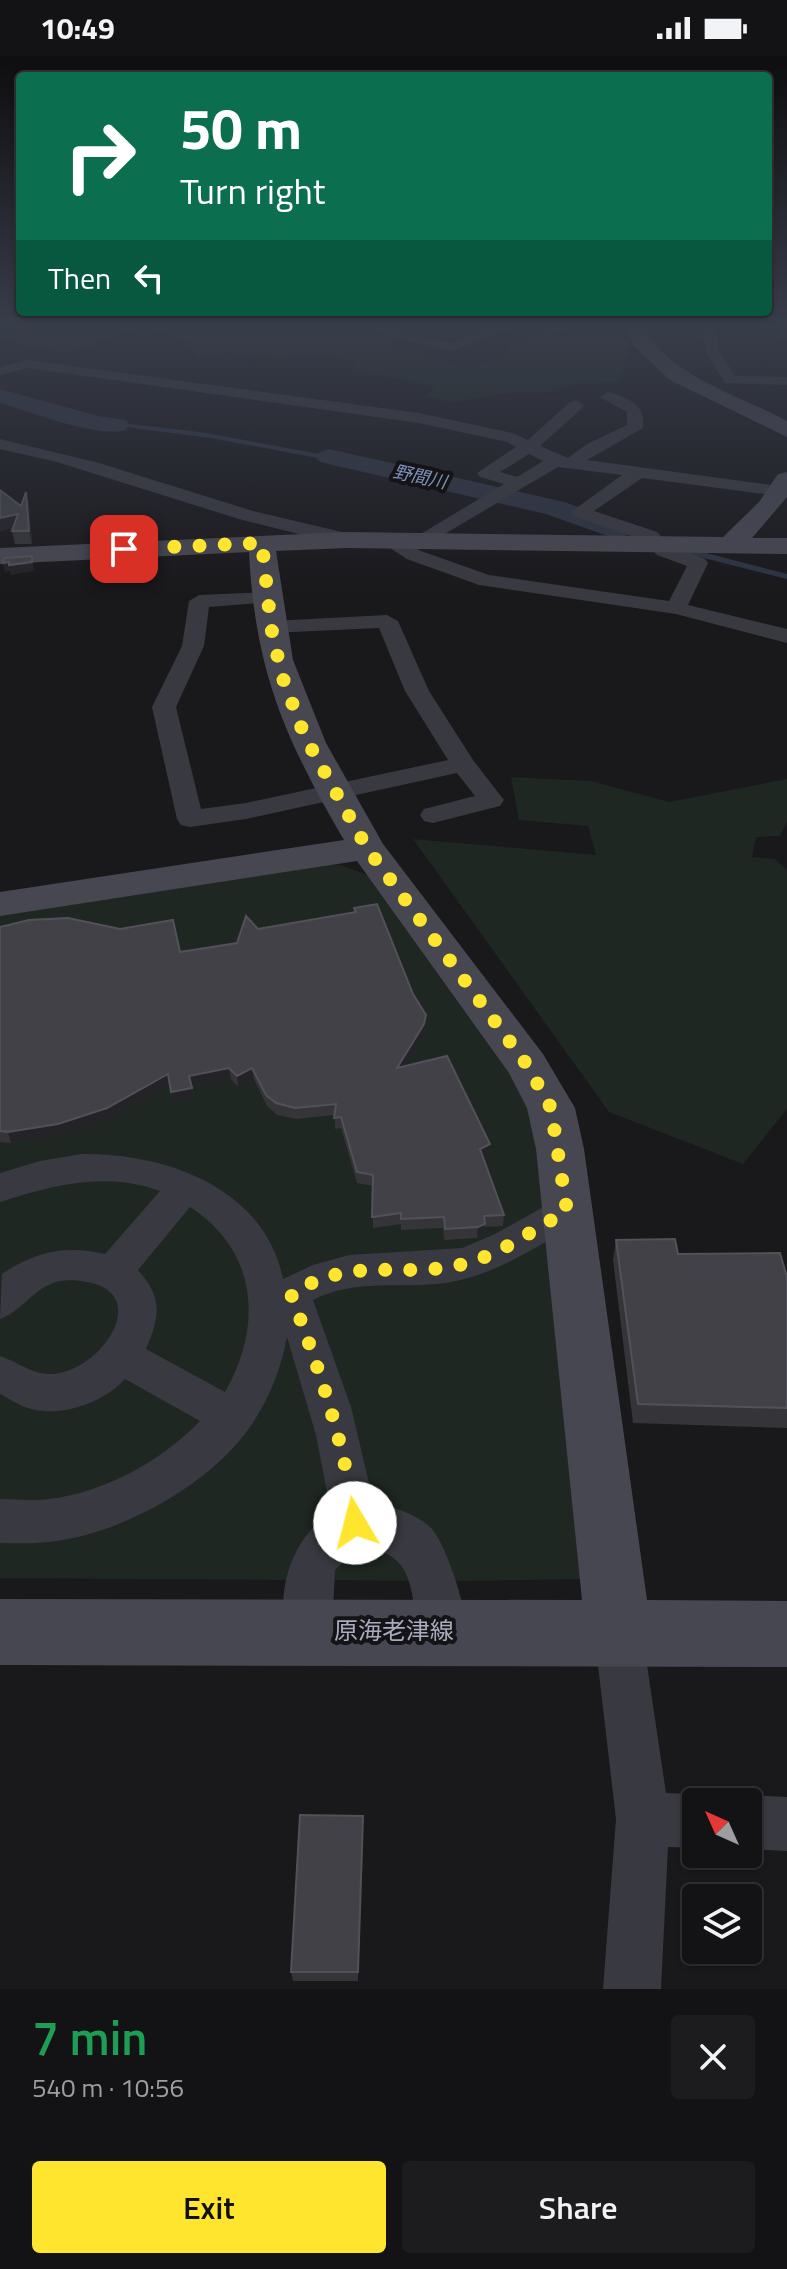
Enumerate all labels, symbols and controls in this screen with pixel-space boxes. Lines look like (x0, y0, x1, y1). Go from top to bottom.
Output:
text: 10:49 (40, 5, 115, 51)
text: 50 m (180, 86, 302, 171)
icon: right (48, 104, 152, 208)
text: Turn right (180, 163, 325, 218)
text: Then (48, 255, 111, 301)
icon: left (127, 256, 171, 300)
water label: 野間川 (391, 458, 451, 496)
pin (90, 515, 158, 583)
icon: arrive (102, 527, 146, 571)
position arrow (313, 1481, 397, 1565)
street label: 原海老津線 (334, 1612, 454, 1648)
north arrow (682, 1788, 762, 1868)
map controls (682, 1788, 762, 1964)
button: layers (682, 1884, 762, 1964)
text: 7 min (32, 2001, 147, 2074)
button: close (671, 2015, 755, 2099)
text: 540 m · 10:56 (32, 2068, 184, 2107)
button: Exit (32, 2161, 386, 2253)
button: Share (402, 2161, 755, 2253)

